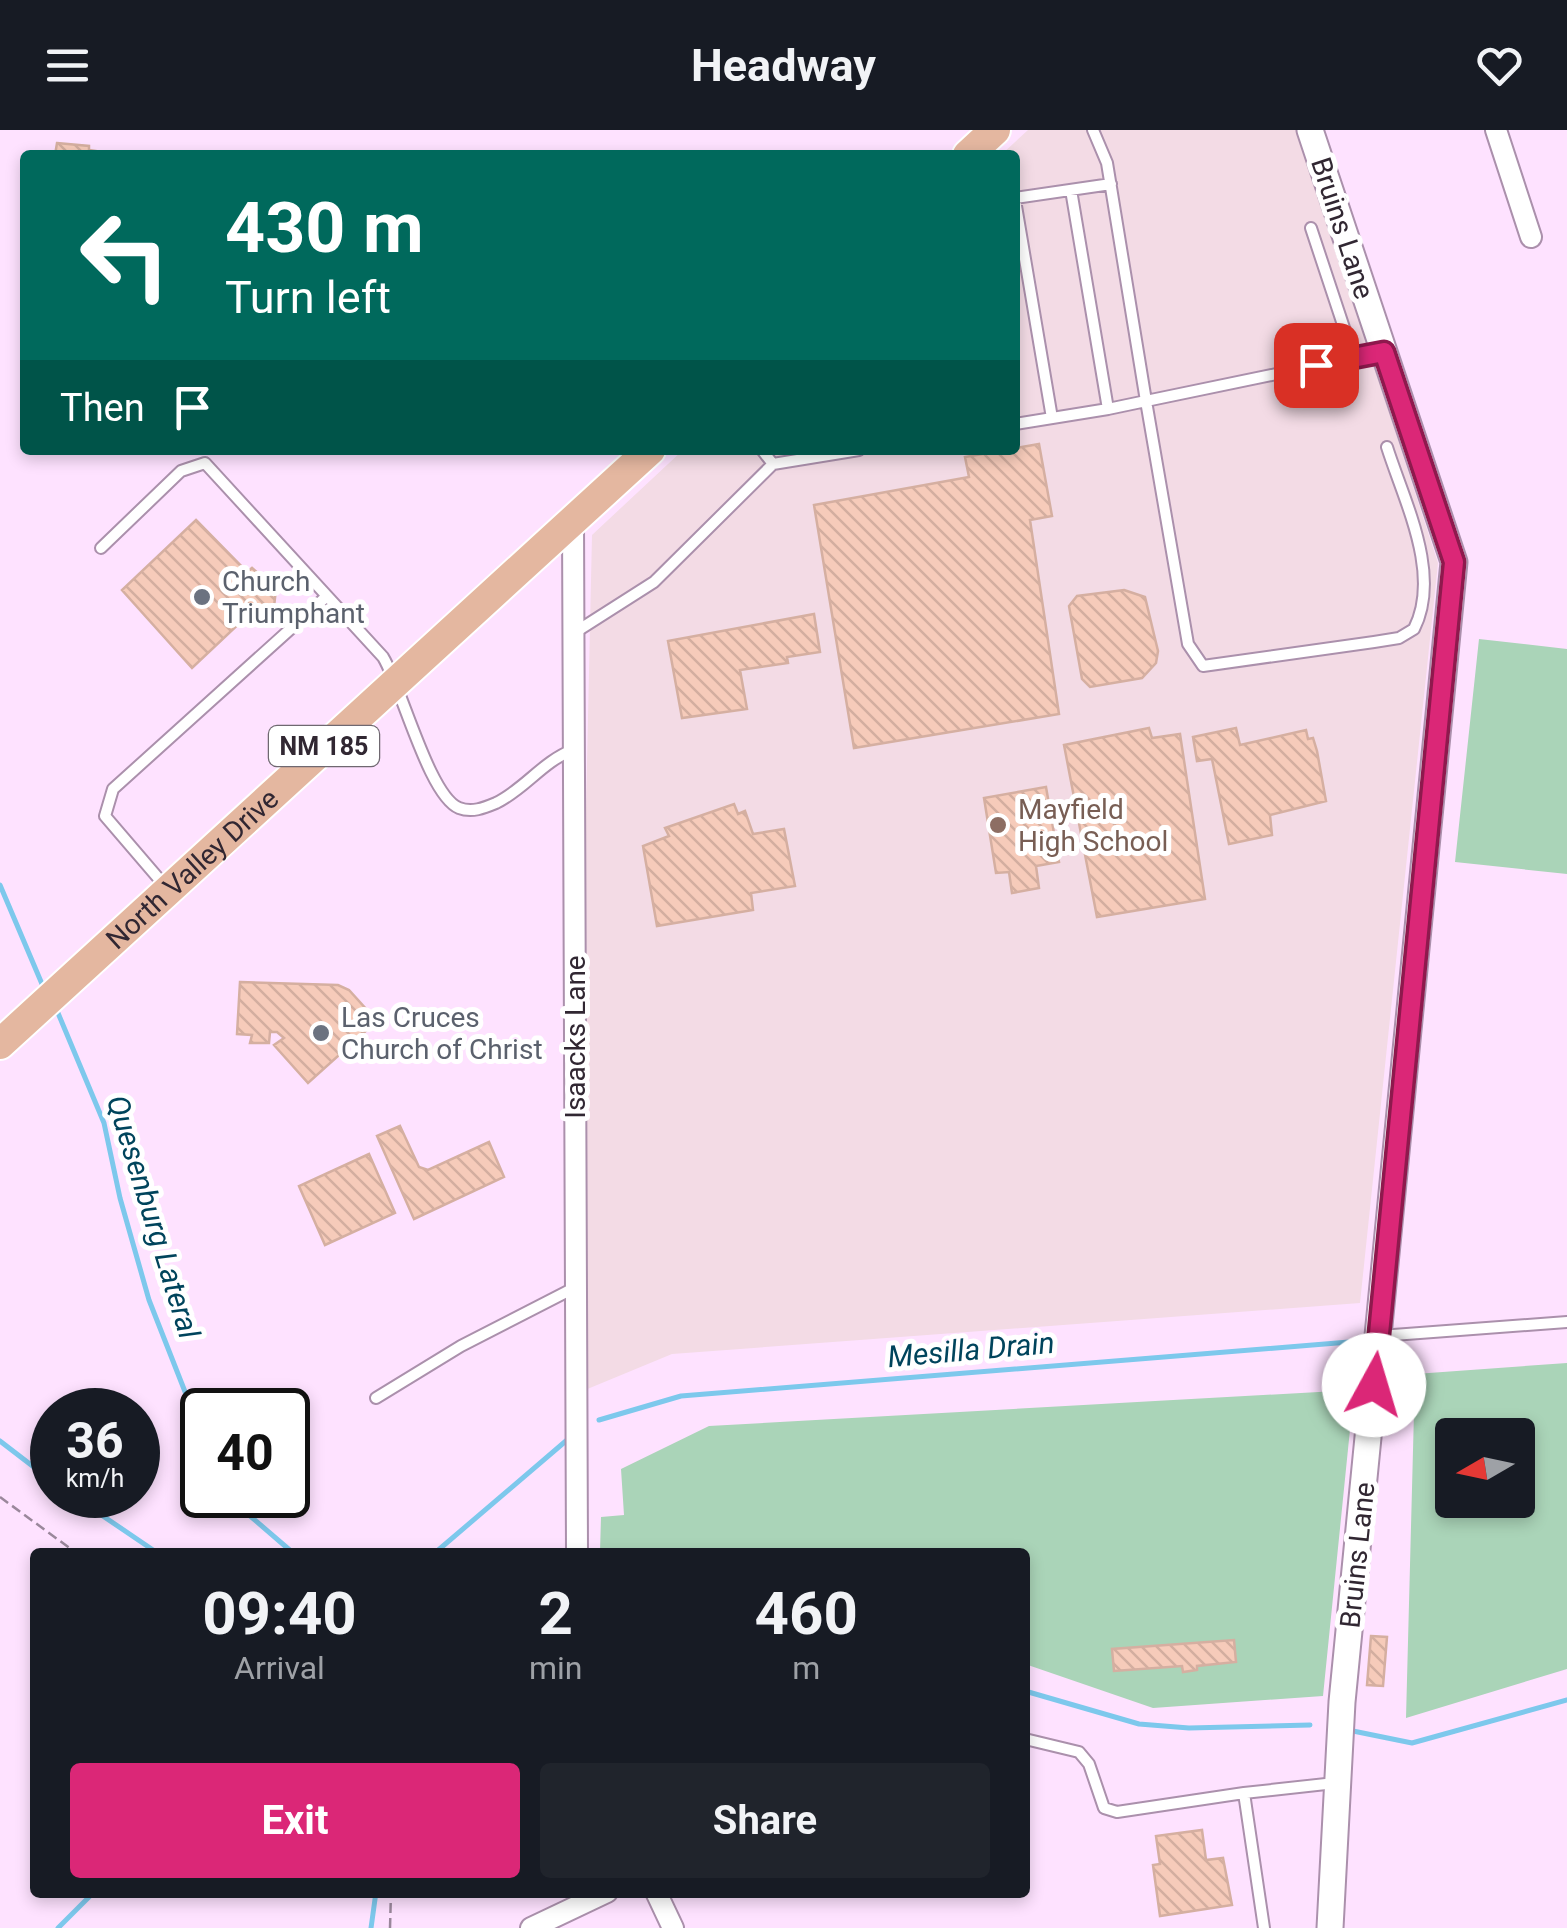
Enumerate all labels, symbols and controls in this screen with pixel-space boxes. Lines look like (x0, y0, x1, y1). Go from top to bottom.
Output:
icon: menu (40, 38, 95, 93)
icon: heart (1472, 38, 1527, 93)
text: Headway (691, 39, 876, 92)
street label: Bruins Lane (1304, 153, 1381, 303)
text: 430 m (225, 187, 424, 269)
icon: left (60, 190, 190, 320)
text: Turn left (225, 271, 391, 324)
pin (1274, 323, 1359, 408)
icon: arrive (1289, 338, 1344, 393)
icon: arrive (165, 380, 220, 435)
text: Then (60, 386, 145, 430)
place label: Church Triumphant (222, 565, 365, 630)
marker: Church Triumphant (191, 586, 213, 608)
road number: NM 185 (269, 726, 379, 766)
street label: North Valley Drive (99, 782, 285, 956)
place label: Mayfield High School (1018, 793, 1168, 858)
marker: Mayfield High School (987, 814, 1009, 836)
street label: Isaacks Lane (559, 955, 592, 1119)
place label: Las Cruces Church of Christ (341, 1001, 543, 1066)
marker: Las Cruces Church of Christ (310, 1022, 332, 1044)
water label: Quesenburg Lateral (100, 1091, 207, 1343)
water label: Mesilla Drain (886, 1325, 1056, 1374)
position arrow (1322, 1333, 1426, 1437)
speed limit sign: 40 (180, 1388, 310, 1518)
text: 36 (66, 1412, 124, 1470)
north arrow (1435, 1418, 1535, 1518)
map controls (1435, 1418, 1535, 1518)
text: km/h (66, 1464, 124, 1493)
street label: Bruins Lane (1333, 1480, 1382, 1630)
text: 09:40 (202, 1578, 357, 1649)
text: 2 (538, 1578, 573, 1649)
text: 460 (755, 1578, 858, 1649)
text: Arrival (234, 1649, 325, 1687)
text: min (529, 1649, 582, 1687)
text: m (792, 1649, 820, 1687)
button: Exit (70, 1763, 520, 1878)
button: Share (540, 1763, 990, 1878)

